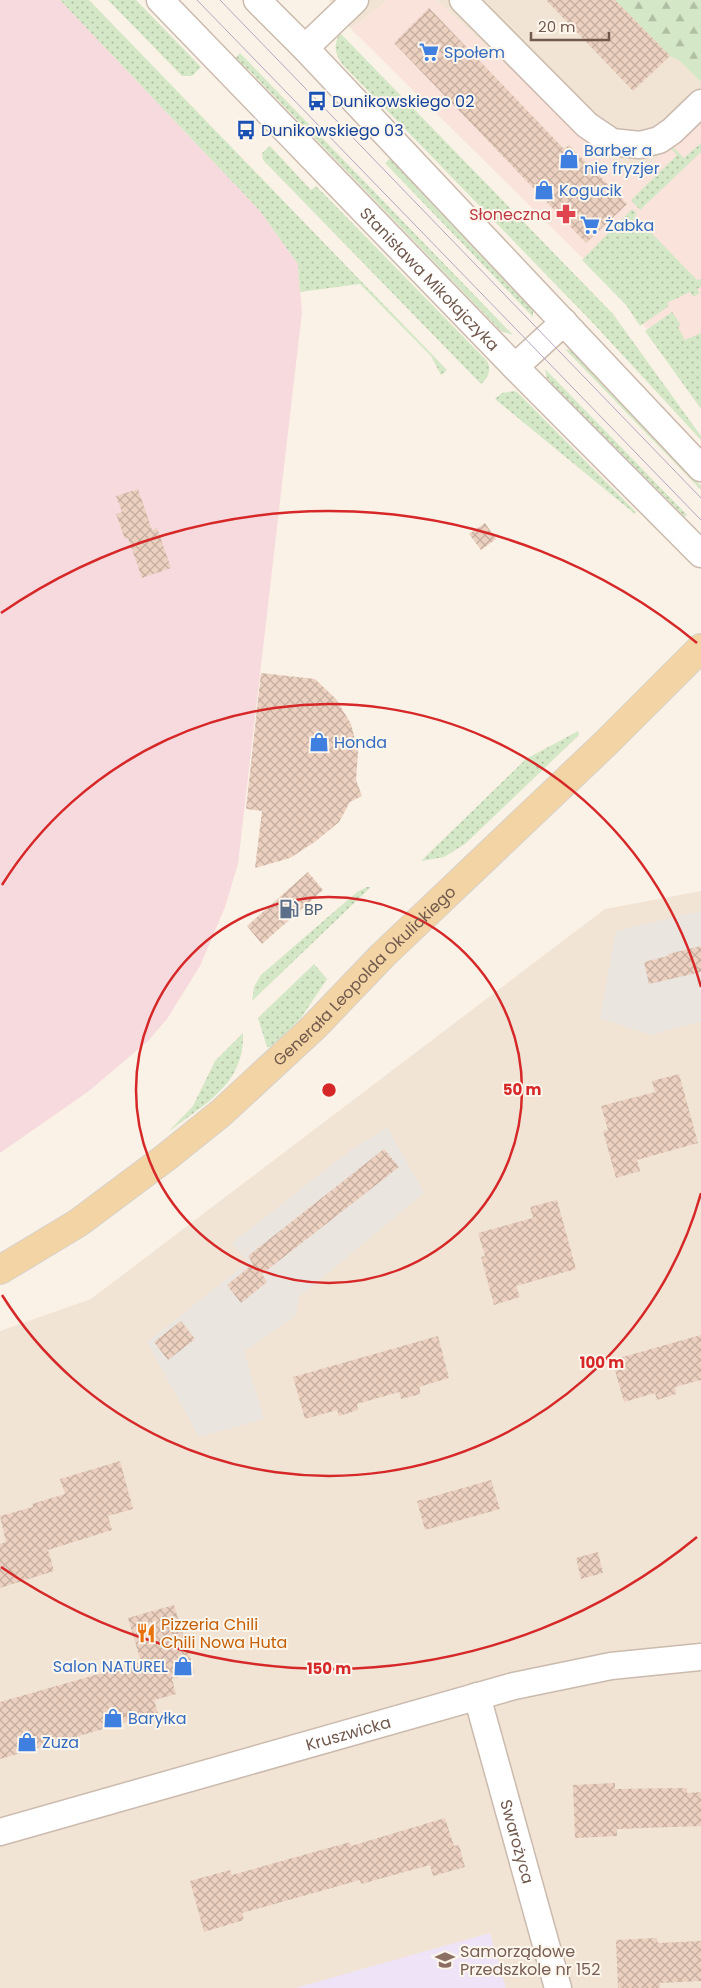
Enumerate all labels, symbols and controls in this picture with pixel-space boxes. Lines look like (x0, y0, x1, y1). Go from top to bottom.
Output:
scale bar (531, 10, 608, 42)
text: 20 m (538, 16, 576, 37)
supermarket icon: Społem (418, 41, 440, 63)
place label: Społem (444, 41, 505, 64)
bus stop icon: Dunikowskiego 02 (306, 90, 328, 112)
place label: Dunikowskiego 02 (332, 90, 474, 113)
bus stop icon: Dunikowskiego 03 (235, 119, 257, 141)
place label: Dunikowskiego 03 (261, 119, 404, 142)
place label: Barber a nie fryzjer (584, 139, 660, 180)
shop icon: Barber a nie fryzjer (558, 148, 580, 170)
shop icon: Kogucik (533, 179, 555, 201)
place label: Kogucik (559, 179, 623, 202)
street label: Stanisława Mikołajczyka (354, 202, 504, 356)
place label: Słoneczna (469, 203, 551, 226)
pharmacy icon: Słoneczna (555, 203, 577, 225)
supermarket icon: Żabka (579, 214, 601, 236)
place label: Żabka (605, 214, 654, 237)
shop icon: Honda (308, 731, 330, 753)
place label: Honda (334, 731, 387, 754)
street label: Generała Leopolda Okulickiego (268, 881, 461, 1071)
fuel station icon: BP (278, 898, 300, 920)
place label: BP (304, 898, 323, 921)
text: 50 m (503, 1079, 541, 1100)
centre of rings (320, 1081, 338, 1099)
text: 100 m (580, 1352, 624, 1373)
place label: Pizzeria Chili Chili Nowa Huta (161, 1613, 287, 1654)
restaurant icon: Pizzeria Chili Chili Nowa Huta (135, 1622, 157, 1644)
place label: Salon NATUREL (53, 1655, 168, 1678)
shop icon: Salon NATUREL (172, 1655, 194, 1677)
text: 150 m (307, 1658, 351, 1679)
shop icon: Baryłka (102, 1707, 124, 1729)
place label: Baryłka (128, 1707, 187, 1730)
street label: Kruszwicka (303, 1711, 393, 1757)
shop icon: Zuza (16, 1731, 38, 1753)
place label: Zuza (42, 1731, 79, 1754)
street label: Swarożyca (494, 1797, 540, 1886)
place label: Samorządowe Przedszkole nr 152 (460, 1940, 600, 1981)
school or university icon: Samorządowe Przedszkole nr 152 (434, 1949, 456, 1971)

